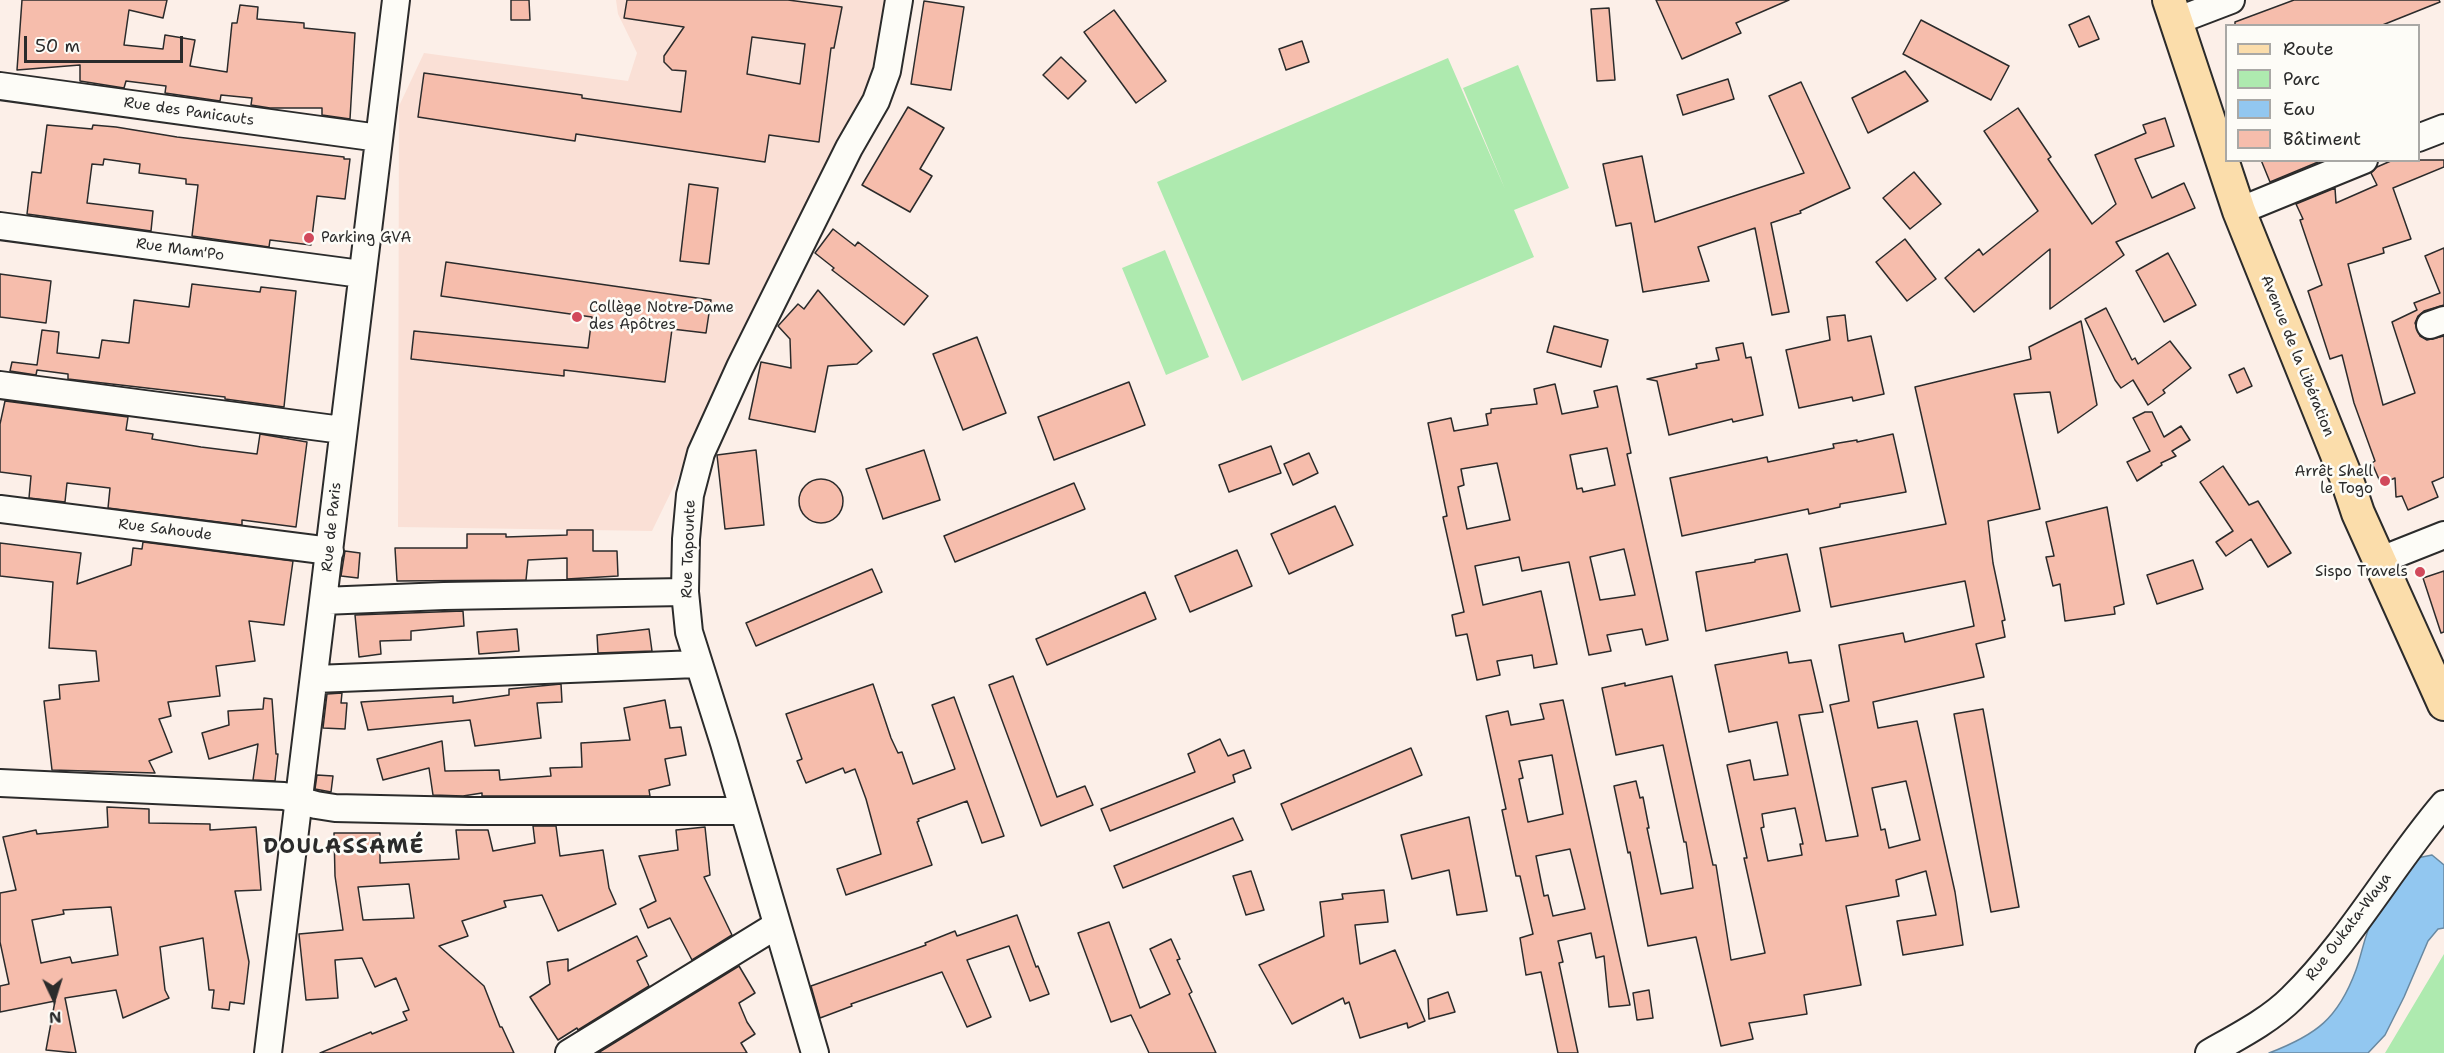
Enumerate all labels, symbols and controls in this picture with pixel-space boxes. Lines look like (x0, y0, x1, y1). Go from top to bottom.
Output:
scale bar (27, 24, 186, 62)
legend (2225, 24, 2420, 162)
text: 50 m (35, 34, 80, 58)
text: Route (2283, 37, 2334, 61)
text: Parc (2283, 67, 2320, 91)
street label: Rue des Panicauts (123, 94, 255, 130)
text: Eau (2283, 97, 2315, 121)
text: Bâtiment (2283, 127, 2361, 151)
place label: Parking GVA (321, 229, 411, 247)
marker: Parking GVA (302, 231, 316, 245)
street label: Rue Mam'Po (135, 235, 225, 265)
street label: Avenue de la Libération (2256, 273, 2338, 439)
place label: Collège Notre-Dame des Apôtres (589, 299, 734, 334)
marker: Collège Notre-Dame des Apôtres (570, 310, 584, 324)
place label: Arrêt Shell le Togo (2294, 463, 2373, 498)
marker: Arrêt Shell le Togo (2378, 474, 2392, 488)
street label: Rue de Paris (318, 481, 346, 573)
street label: Rue Tapounte (678, 499, 700, 599)
street label: Rue Sahoude (117, 515, 213, 545)
place label: Sispo Travels (2315, 563, 2408, 581)
marker: Sispo Travels (2413, 565, 2427, 579)
district label: DOULASSAMÉ (263, 835, 425, 861)
street label: Rue Oukata-Waya (2303, 869, 2395, 985)
north arrow (24, 969, 84, 1029)
text: N (48, 1007, 62, 1028)

